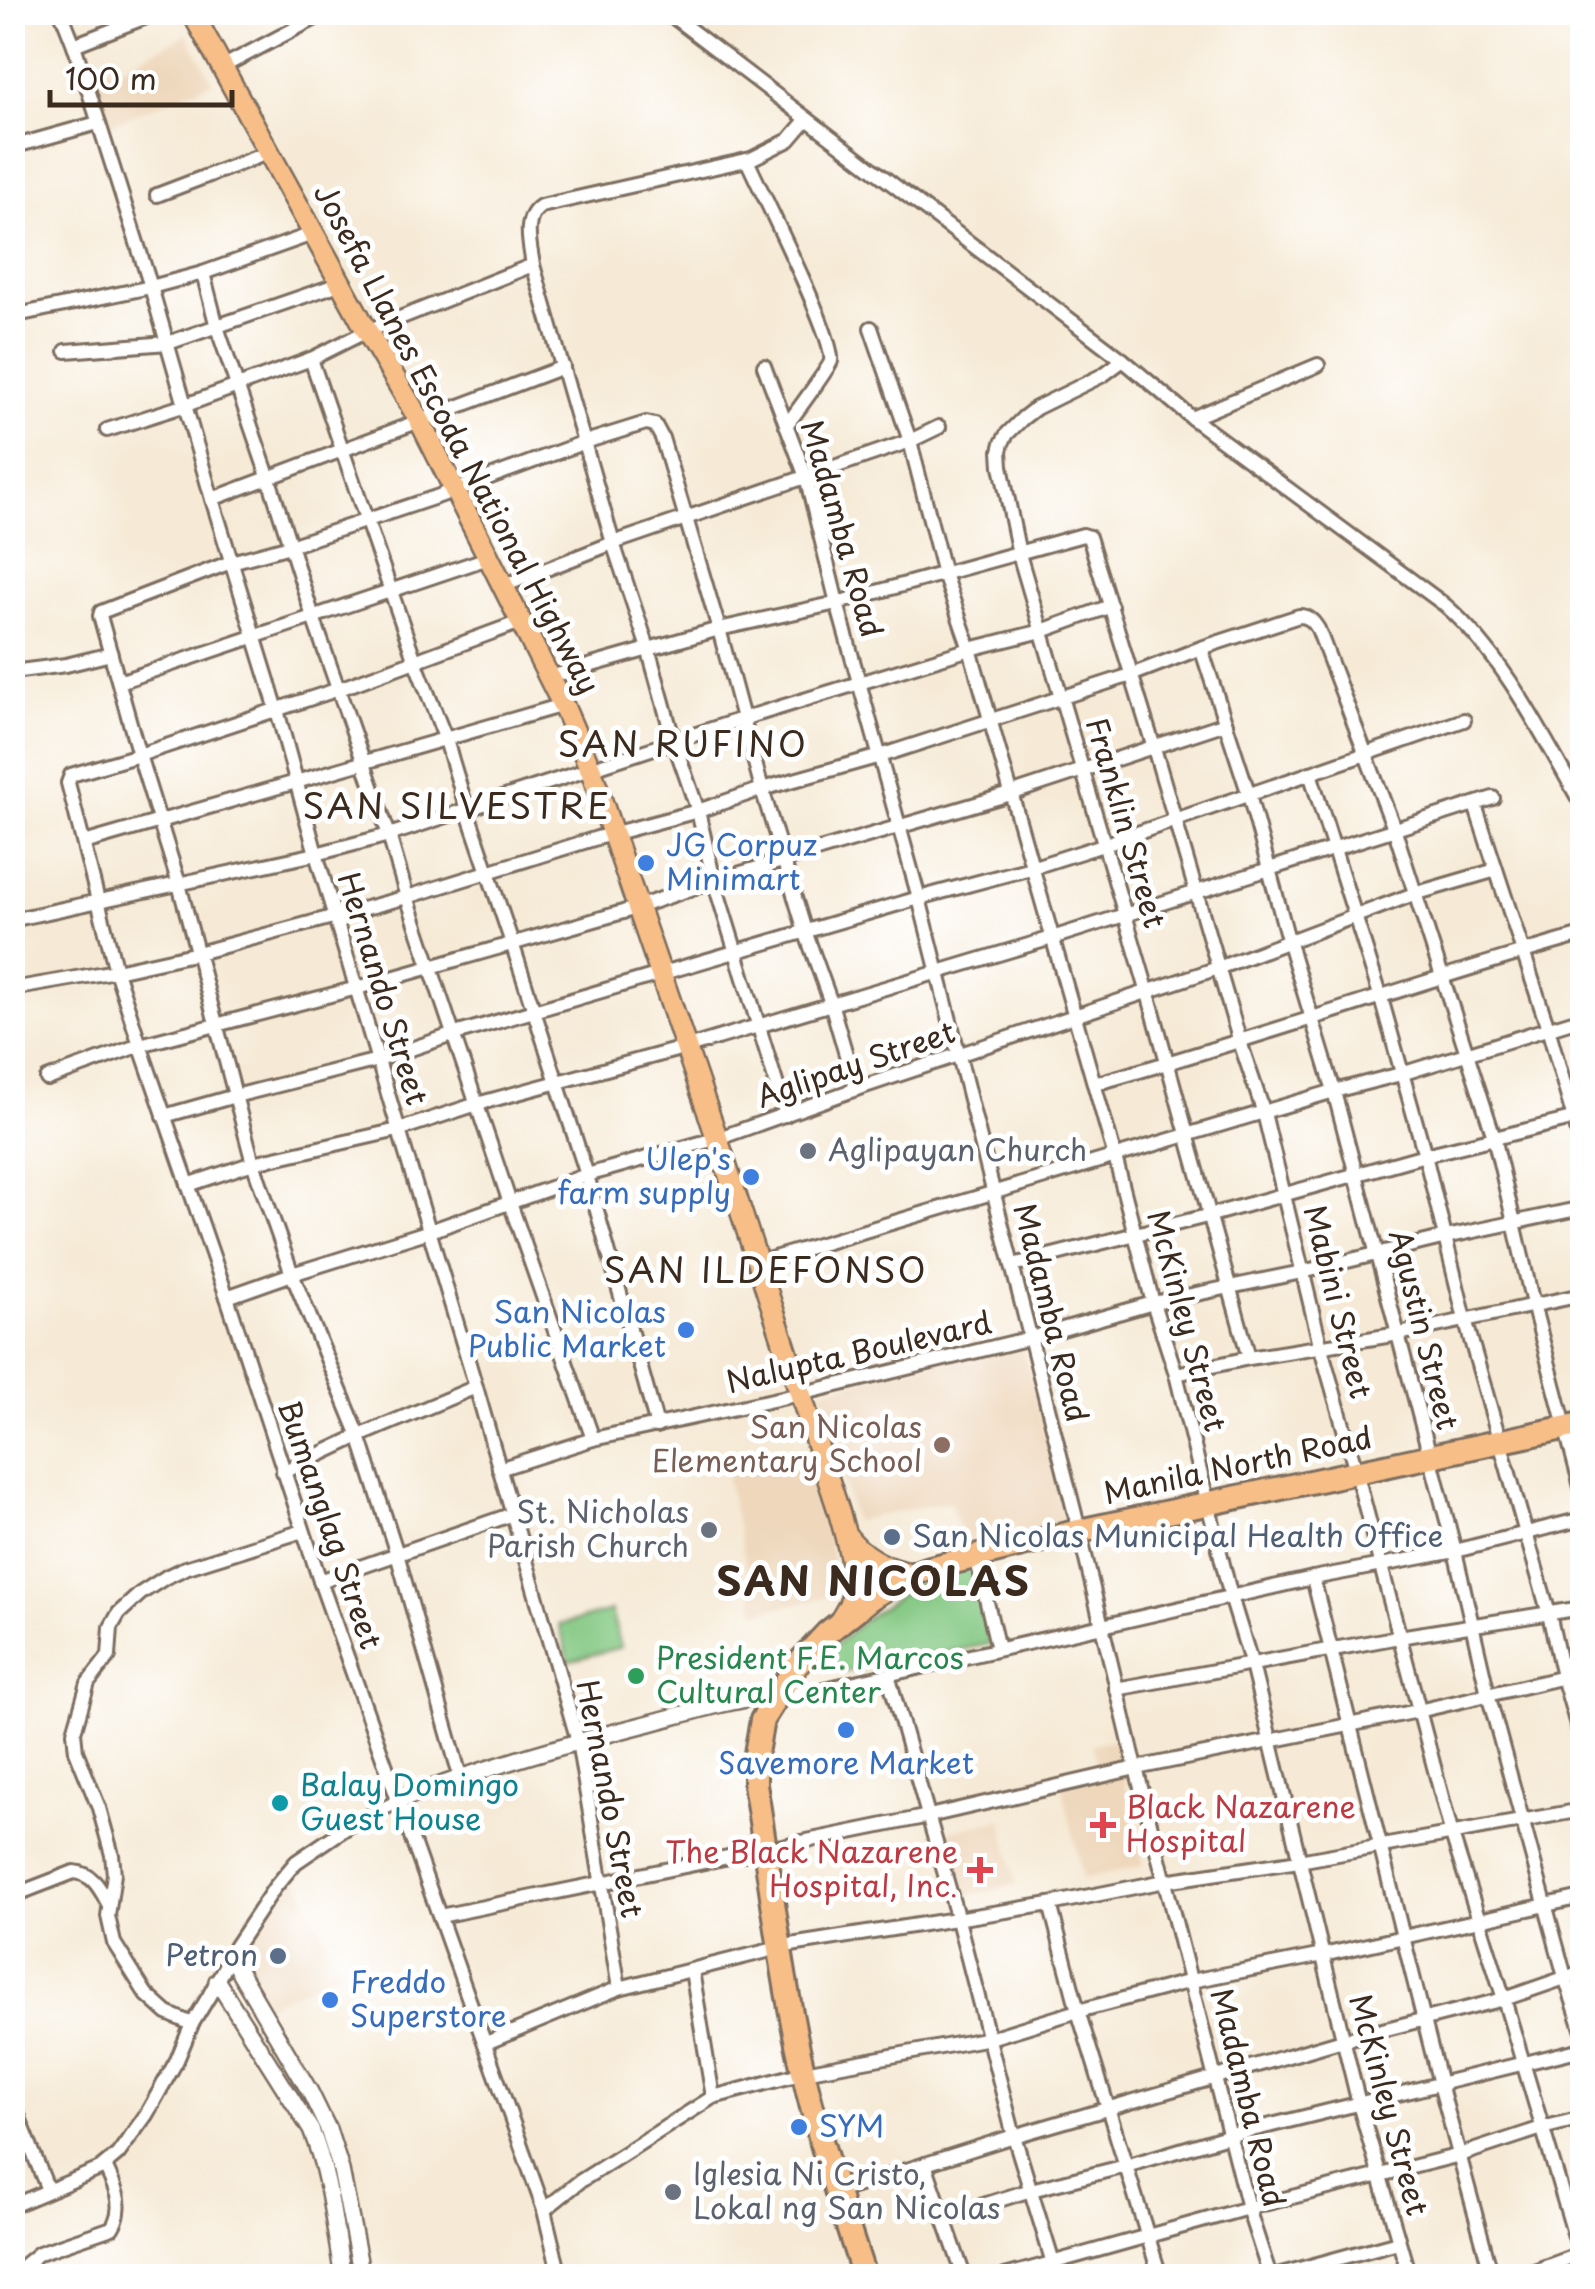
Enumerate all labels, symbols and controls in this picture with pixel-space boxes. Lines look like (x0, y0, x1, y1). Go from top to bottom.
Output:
scale bar (50, 45, 232, 107)
text: 100 m (65, 55, 157, 100)
street label: Josefa Llanes Escoda National Highway (304, 175, 612, 701)
street label: Madamba Road (791, 414, 896, 642)
street label: Franklin Street (1076, 712, 1179, 933)
district label: SAN RUFINO (558, 716, 808, 769)
district label: SAN SILVESTRE (303, 778, 611, 831)
place label: JG Corpuz Minimart (666, 821, 817, 900)
marker: JG Corpuz Minimart (635, 852, 657, 874)
street label: Hernando Street (328, 866, 441, 1110)
street label: Aglipay Street (750, 1008, 961, 1118)
place label: Aglipayan Church (828, 1126, 1087, 1171)
place label: Ulep's farm supply (558, 1135, 731, 1214)
marker: Aglipayan Church (797, 1140, 819, 1162)
marker: Ulep's farm supply (740, 1166, 762, 1188)
street label: Madamba Road (1003, 1198, 1101, 1427)
street label: Mabini Street (1294, 1200, 1385, 1403)
street label: McKinley Street (1137, 1205, 1240, 1436)
street label: Agustin Street (1379, 1225, 1472, 1434)
district label: SAN ILDEFONSO (604, 1242, 928, 1295)
place label: San Nicolas Public Market (468, 1288, 666, 1367)
street label: Nalupta Boulevard (722, 1298, 995, 1403)
marker: San Nicolas Public Market (675, 1319, 697, 1341)
street label: Bumanglag Street (268, 1394, 395, 1655)
place label: San Nicolas Elementary School (652, 1403, 922, 1482)
street label: Manila North Road (1099, 1413, 1376, 1514)
marker: San Nicolas Elementary School (931, 1434, 953, 1456)
place label: St. Nicholas Parish Church (487, 1488, 689, 1567)
place label: San Nicolas Municipal Health Office (912, 1512, 1443, 1557)
marker: St. Nicholas Parish Church (698, 1519, 720, 1541)
marker: San Nicolas Municipal Health Office (881, 1526, 903, 1548)
district label: SAN NICOLAS (717, 1549, 1031, 1610)
place label: President F.E. Marcos Cultural Center (656, 1634, 964, 1713)
marker: President F.E. Marcos Cultural Center (625, 1665, 647, 1687)
street label: Hernando Street (566, 1676, 657, 1921)
marker: Savemore Market (835, 1719, 857, 1741)
place label: Savemore Market (718, 1739, 974, 1784)
place label: Balay Domingo Guest House (300, 1761, 519, 1840)
place label: Black Nazarene Hospital (1126, 1783, 1356, 1862)
marker: Balay Domingo Guest House (269, 1792, 291, 1814)
marker: Black Nazarene Hospital (1090, 1812, 1116, 1838)
place label: The Black Nazarene Hospital, Inc. (665, 1828, 958, 1907)
marker: The Black Nazarene Hospital, Inc. (967, 1857, 993, 1883)
place label: Petron (165, 1931, 258, 1976)
marker: Petron (267, 1945, 289, 1967)
place label: Freddo Superstore (350, 1958, 507, 2037)
street label: Madamba Road (1200, 1983, 1298, 2212)
marker: Freddo Superstore (319, 1989, 341, 2011)
street label: McKinley Street (1339, 1989, 1442, 2220)
place label: SYM (819, 2102, 884, 2147)
marker: SYM (788, 2116, 810, 2138)
place label: Iglesia Ni Cristo, Lokal ng San Nicolas (693, 2150, 1000, 2229)
marker: Iglesia Ni Cristo, Lokal ng San Nicolas (662, 2181, 684, 2203)

